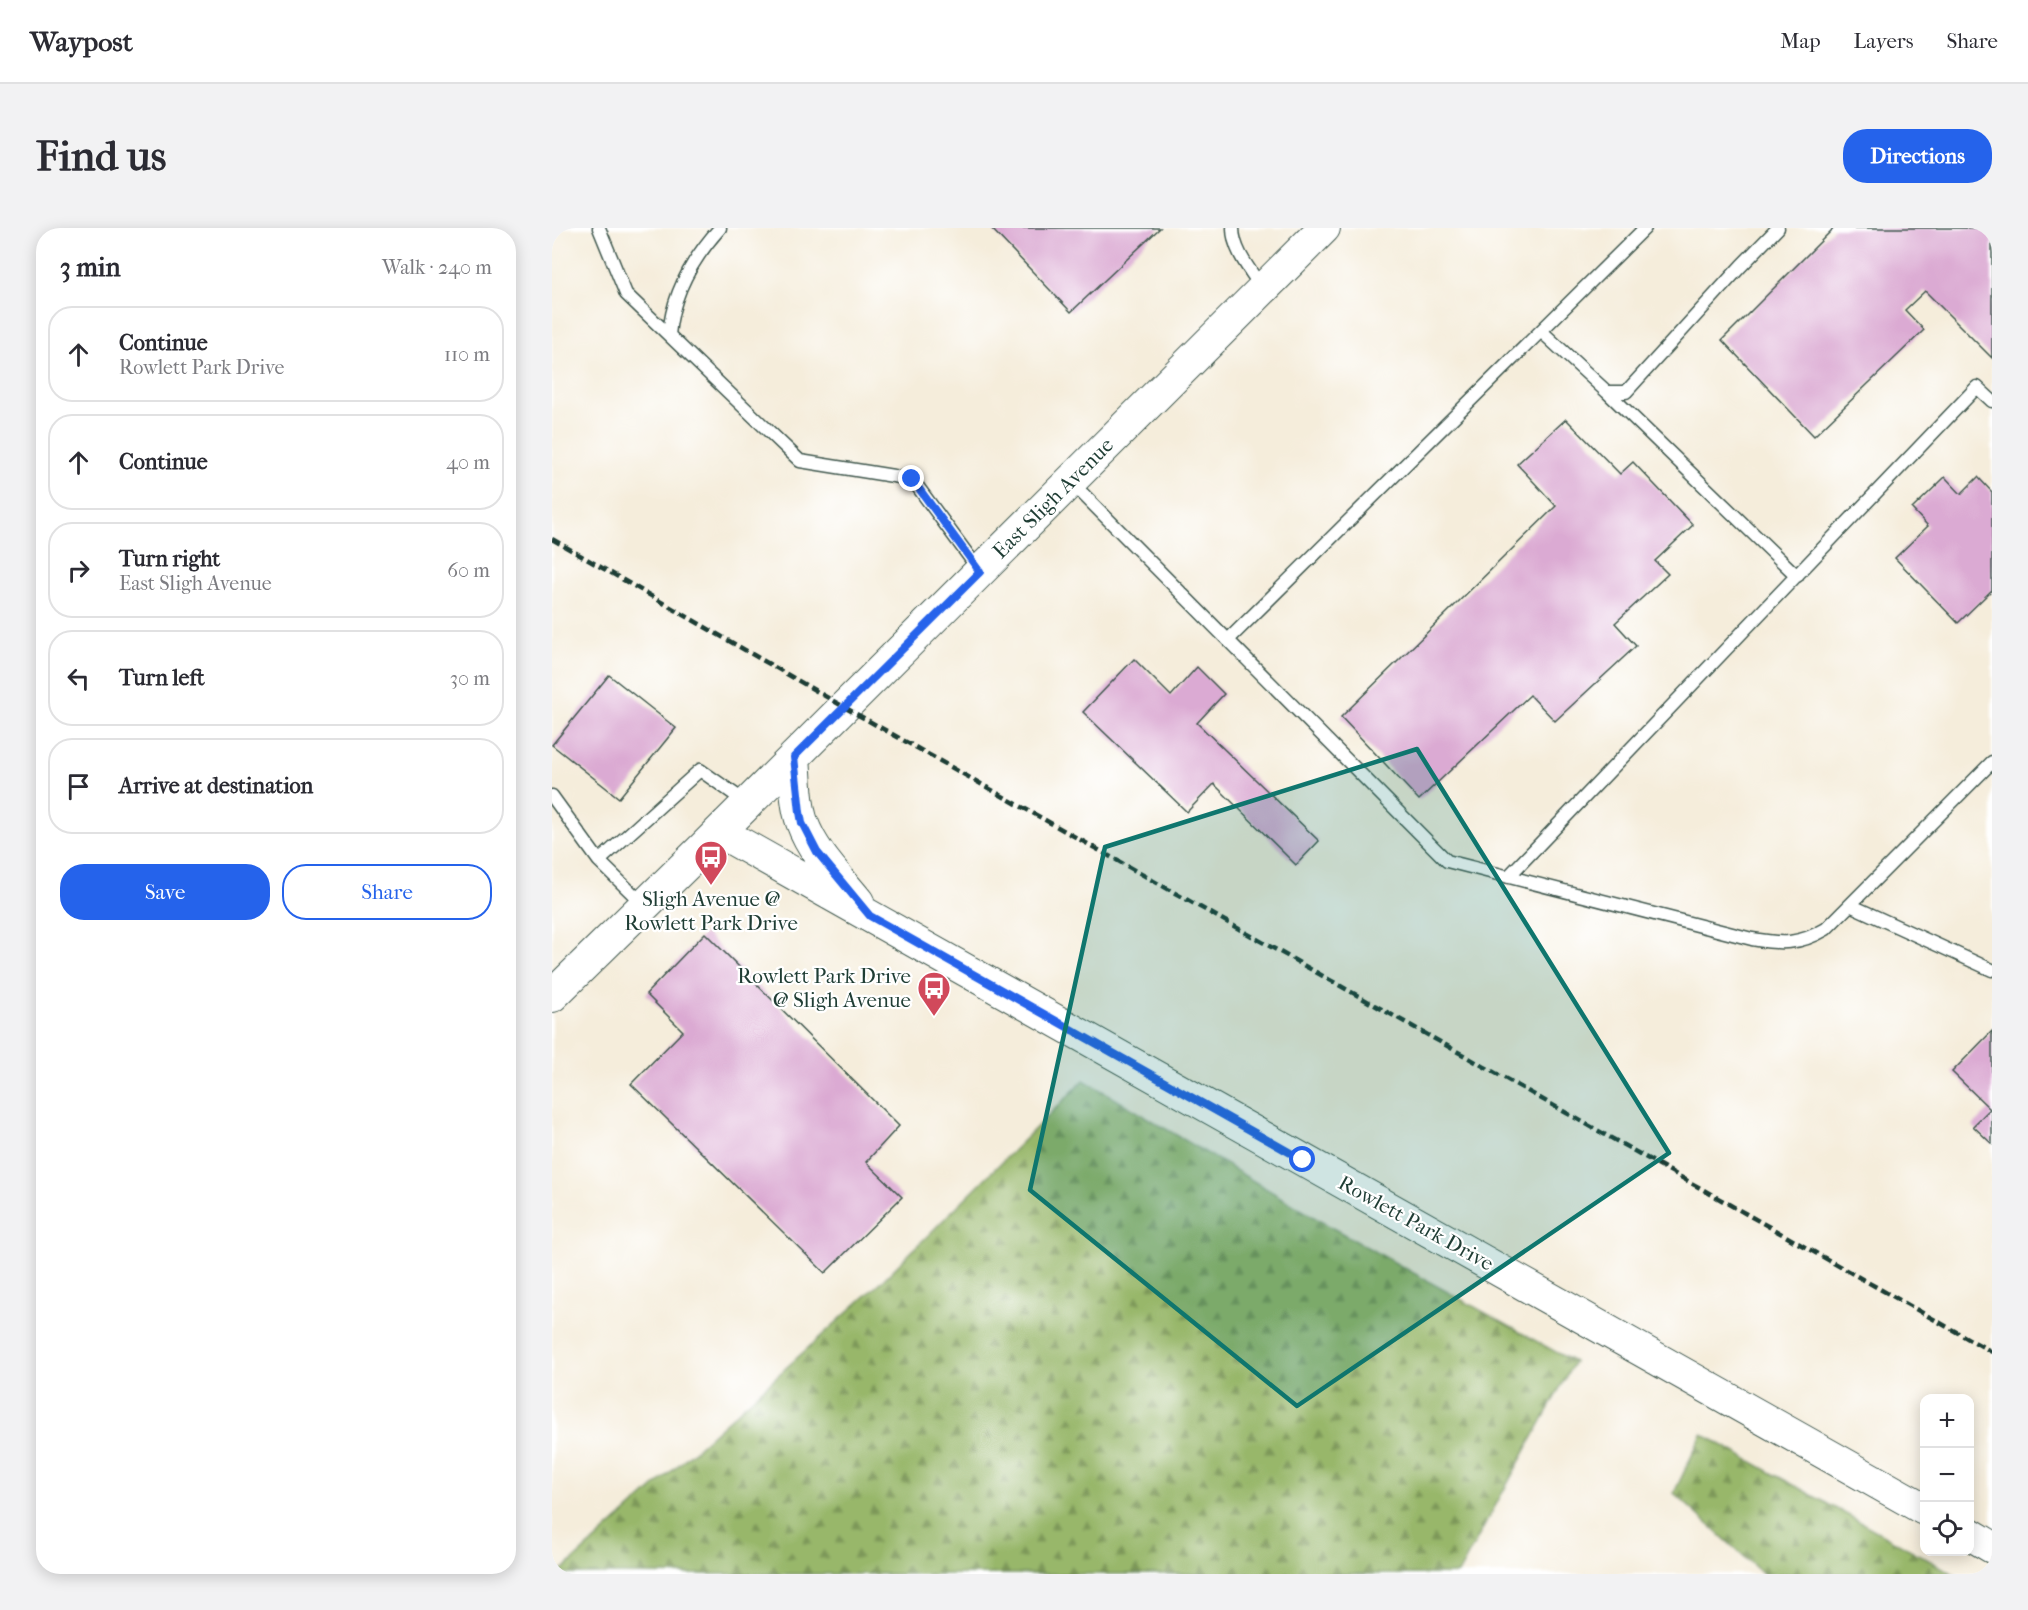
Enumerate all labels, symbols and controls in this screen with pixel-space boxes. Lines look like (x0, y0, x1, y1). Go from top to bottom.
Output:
text: Waypost (30, 25, 133, 58)
text: Map (1780, 29, 1821, 53)
text: Layers (1854, 29, 1913, 53)
text: Share (1946, 29, 1998, 53)
button: Directions (1843, 129, 1992, 183)
text: Find us (36, 132, 166, 181)
text: 3 min (60, 252, 121, 283)
text: Walk · 240 m (382, 256, 492, 279)
text: Continue (119, 330, 208, 356)
icon: ahead (62, 338, 95, 371)
text: 110 m (444, 343, 490, 366)
text: Rowlett Park Drive (119, 356, 284, 379)
street label: East Sligh Avenue (988, 433, 1118, 563)
icon: ahead (62, 446, 95, 479)
text: Continue (119, 449, 208, 475)
text: 40 m (446, 451, 490, 474)
route end (898, 465, 924, 491)
text: Turn right (119, 546, 220, 572)
icon: right (62, 554, 95, 587)
text: 60 m (447, 559, 490, 582)
text: East Sligh Avenue (119, 572, 272, 595)
icon: left (62, 662, 95, 695)
text: Turn left (119, 665, 205, 691)
text: 30 m (450, 667, 490, 690)
icon: arrive (62, 770, 95, 803)
text: Arrive at destination (119, 773, 313, 799)
bus stop icon: Sligh Avenue @ Rowlett Park Drive (693, 839, 729, 886)
button: Save (60, 864, 270, 920)
button: Share (282, 864, 492, 920)
place label: Sligh Avenue @ Rowlett Park Drive (624, 887, 798, 935)
place label: Rowlett Park Drive @ Sligh Avenue (737, 964, 911, 1012)
bus stop icon: Rowlett Park Drive @ Sligh Avenue (916, 970, 952, 1017)
route start (1289, 1146, 1315, 1172)
street label: Rowlett Park Drive (1334, 1170, 1498, 1276)
map controls (1920, 1394, 1974, 1556)
button: + (1920, 1394, 1974, 1448)
button: − (1920, 1448, 1974, 1502)
button: locate (1920, 1502, 1974, 1556)

